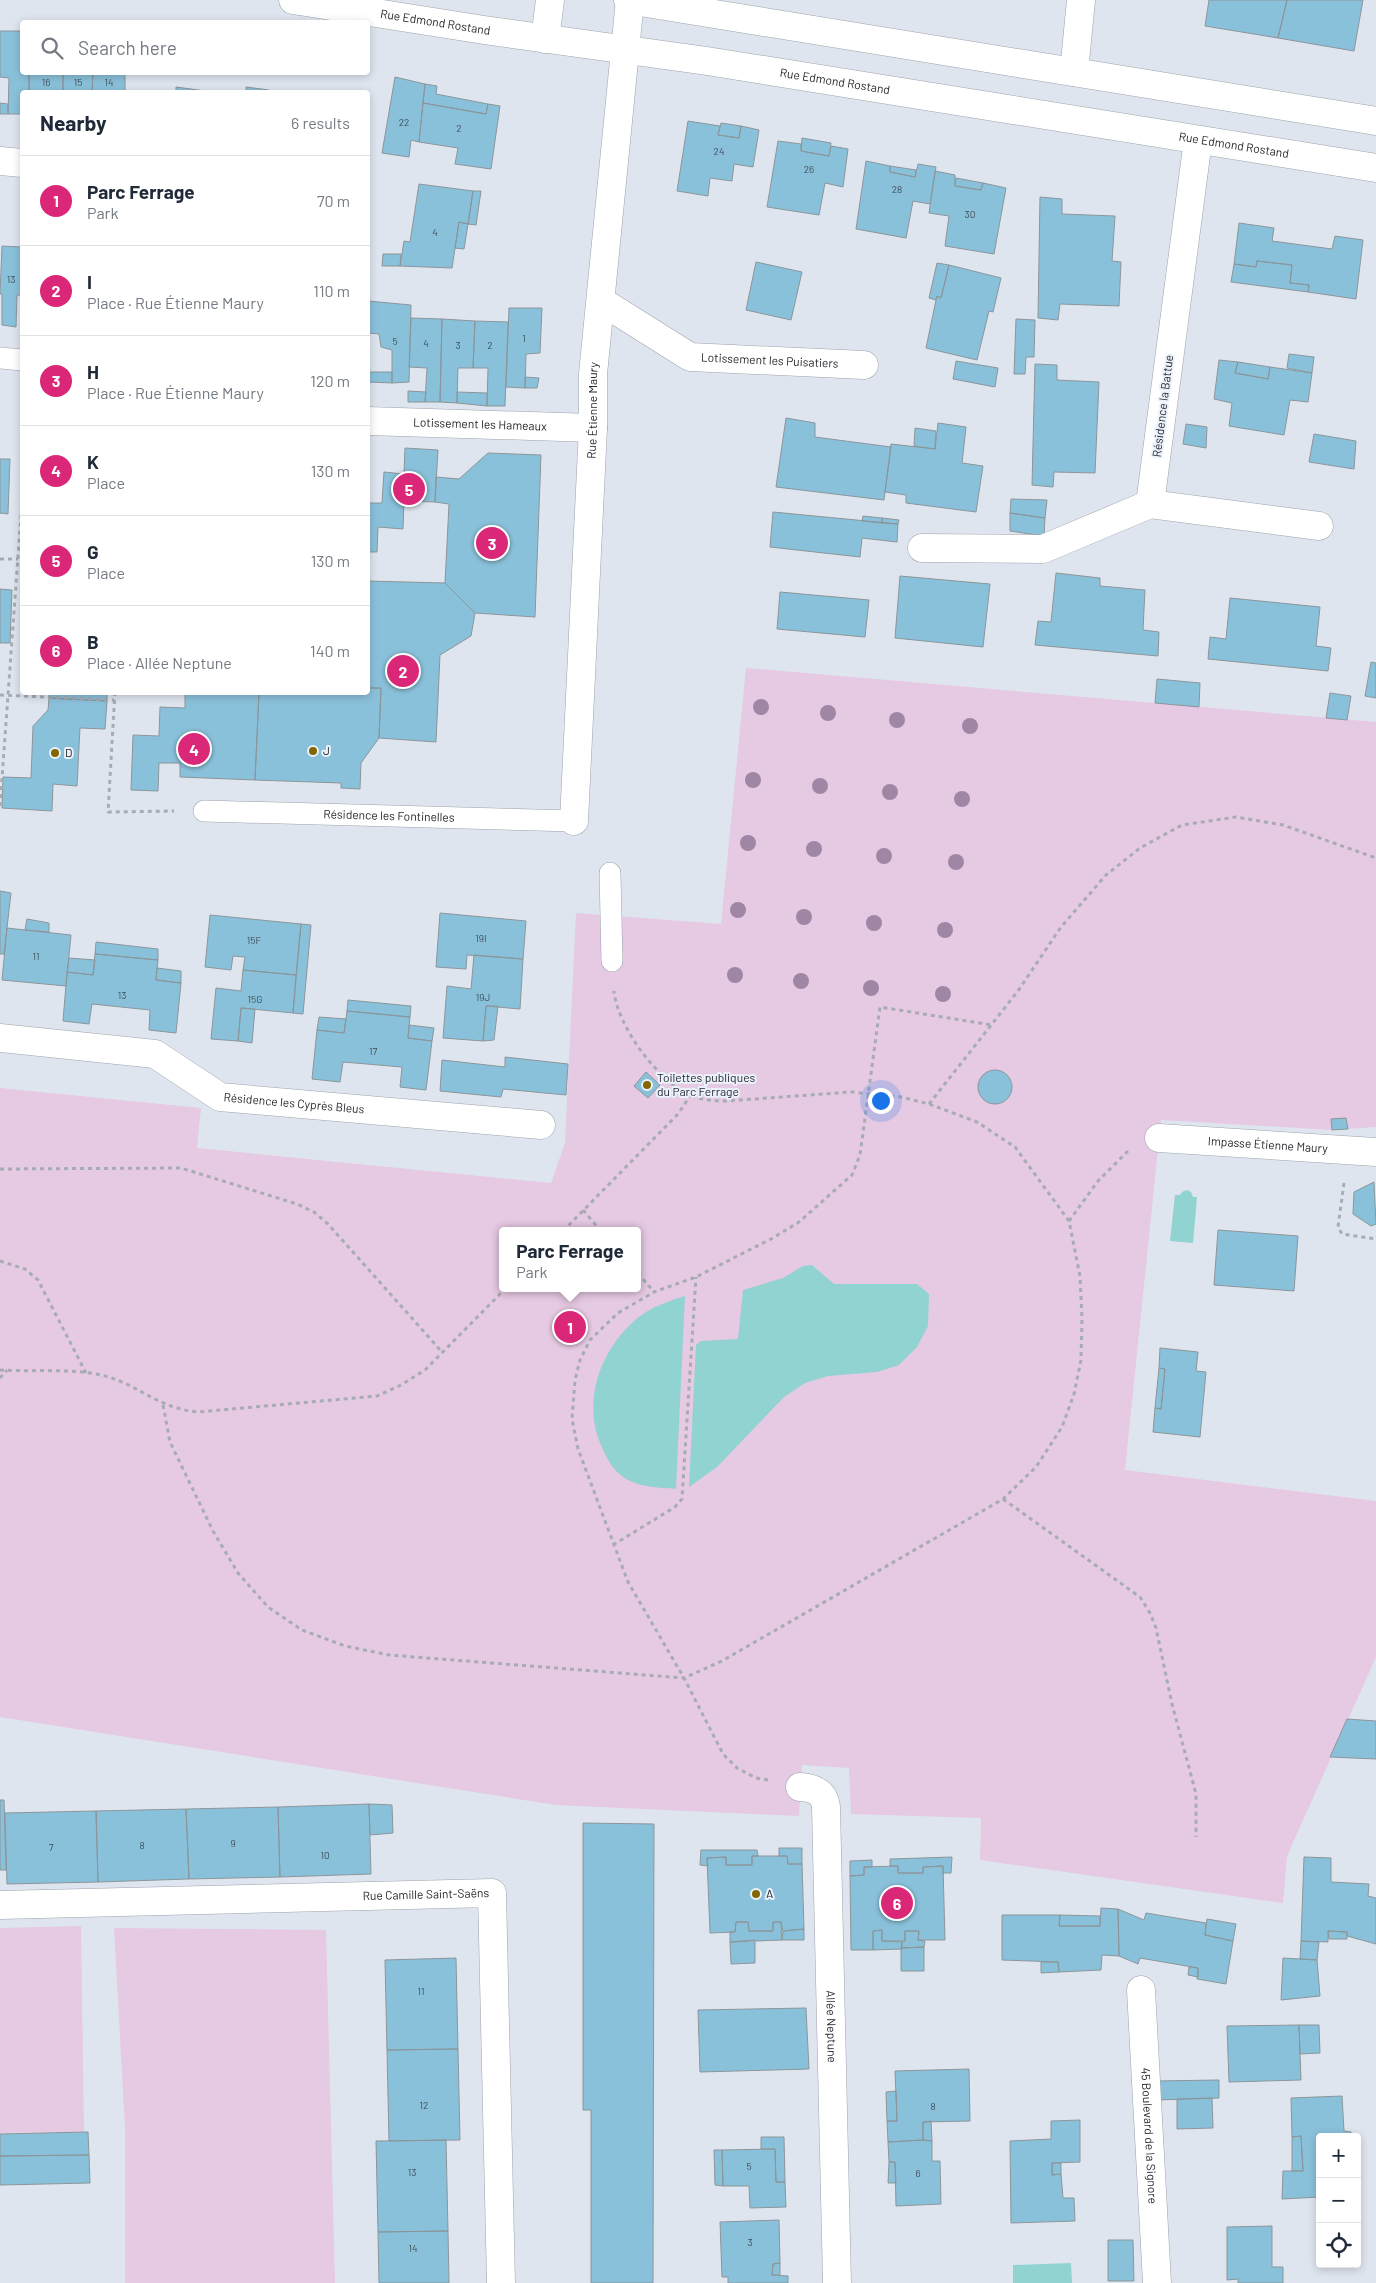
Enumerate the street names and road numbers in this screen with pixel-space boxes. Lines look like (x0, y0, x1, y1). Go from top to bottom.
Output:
street label: Rue Edmond Rostand (379, 6, 491, 37)
street label: Rue Edmond Rostand (779, 65, 891, 96)
street label: Rue Edmond Rostand (1178, 129, 1290, 160)
street label: Lotissement les Puisatiers (701, 350, 839, 370)
street label: Résidence la Battue (1149, 354, 1175, 458)
street label: Rue Étienne Maury (584, 361, 600, 459)
street label: Lotissement les Hameaux (413, 414, 547, 433)
street label: Résidence les Fontinelles (323, 806, 455, 824)
street label: Résidence les Cyprès Bleus (223, 1089, 365, 1116)
street label: Impasse Étienne Maury (1207, 1133, 1329, 1155)
street label: Rue Camille Saint-Saëns (362, 1885, 490, 1902)
street label: Allée Neptune (824, 1990, 840, 2063)
street label: 45 Boulevard de la Signore (1139, 2067, 1161, 2204)

